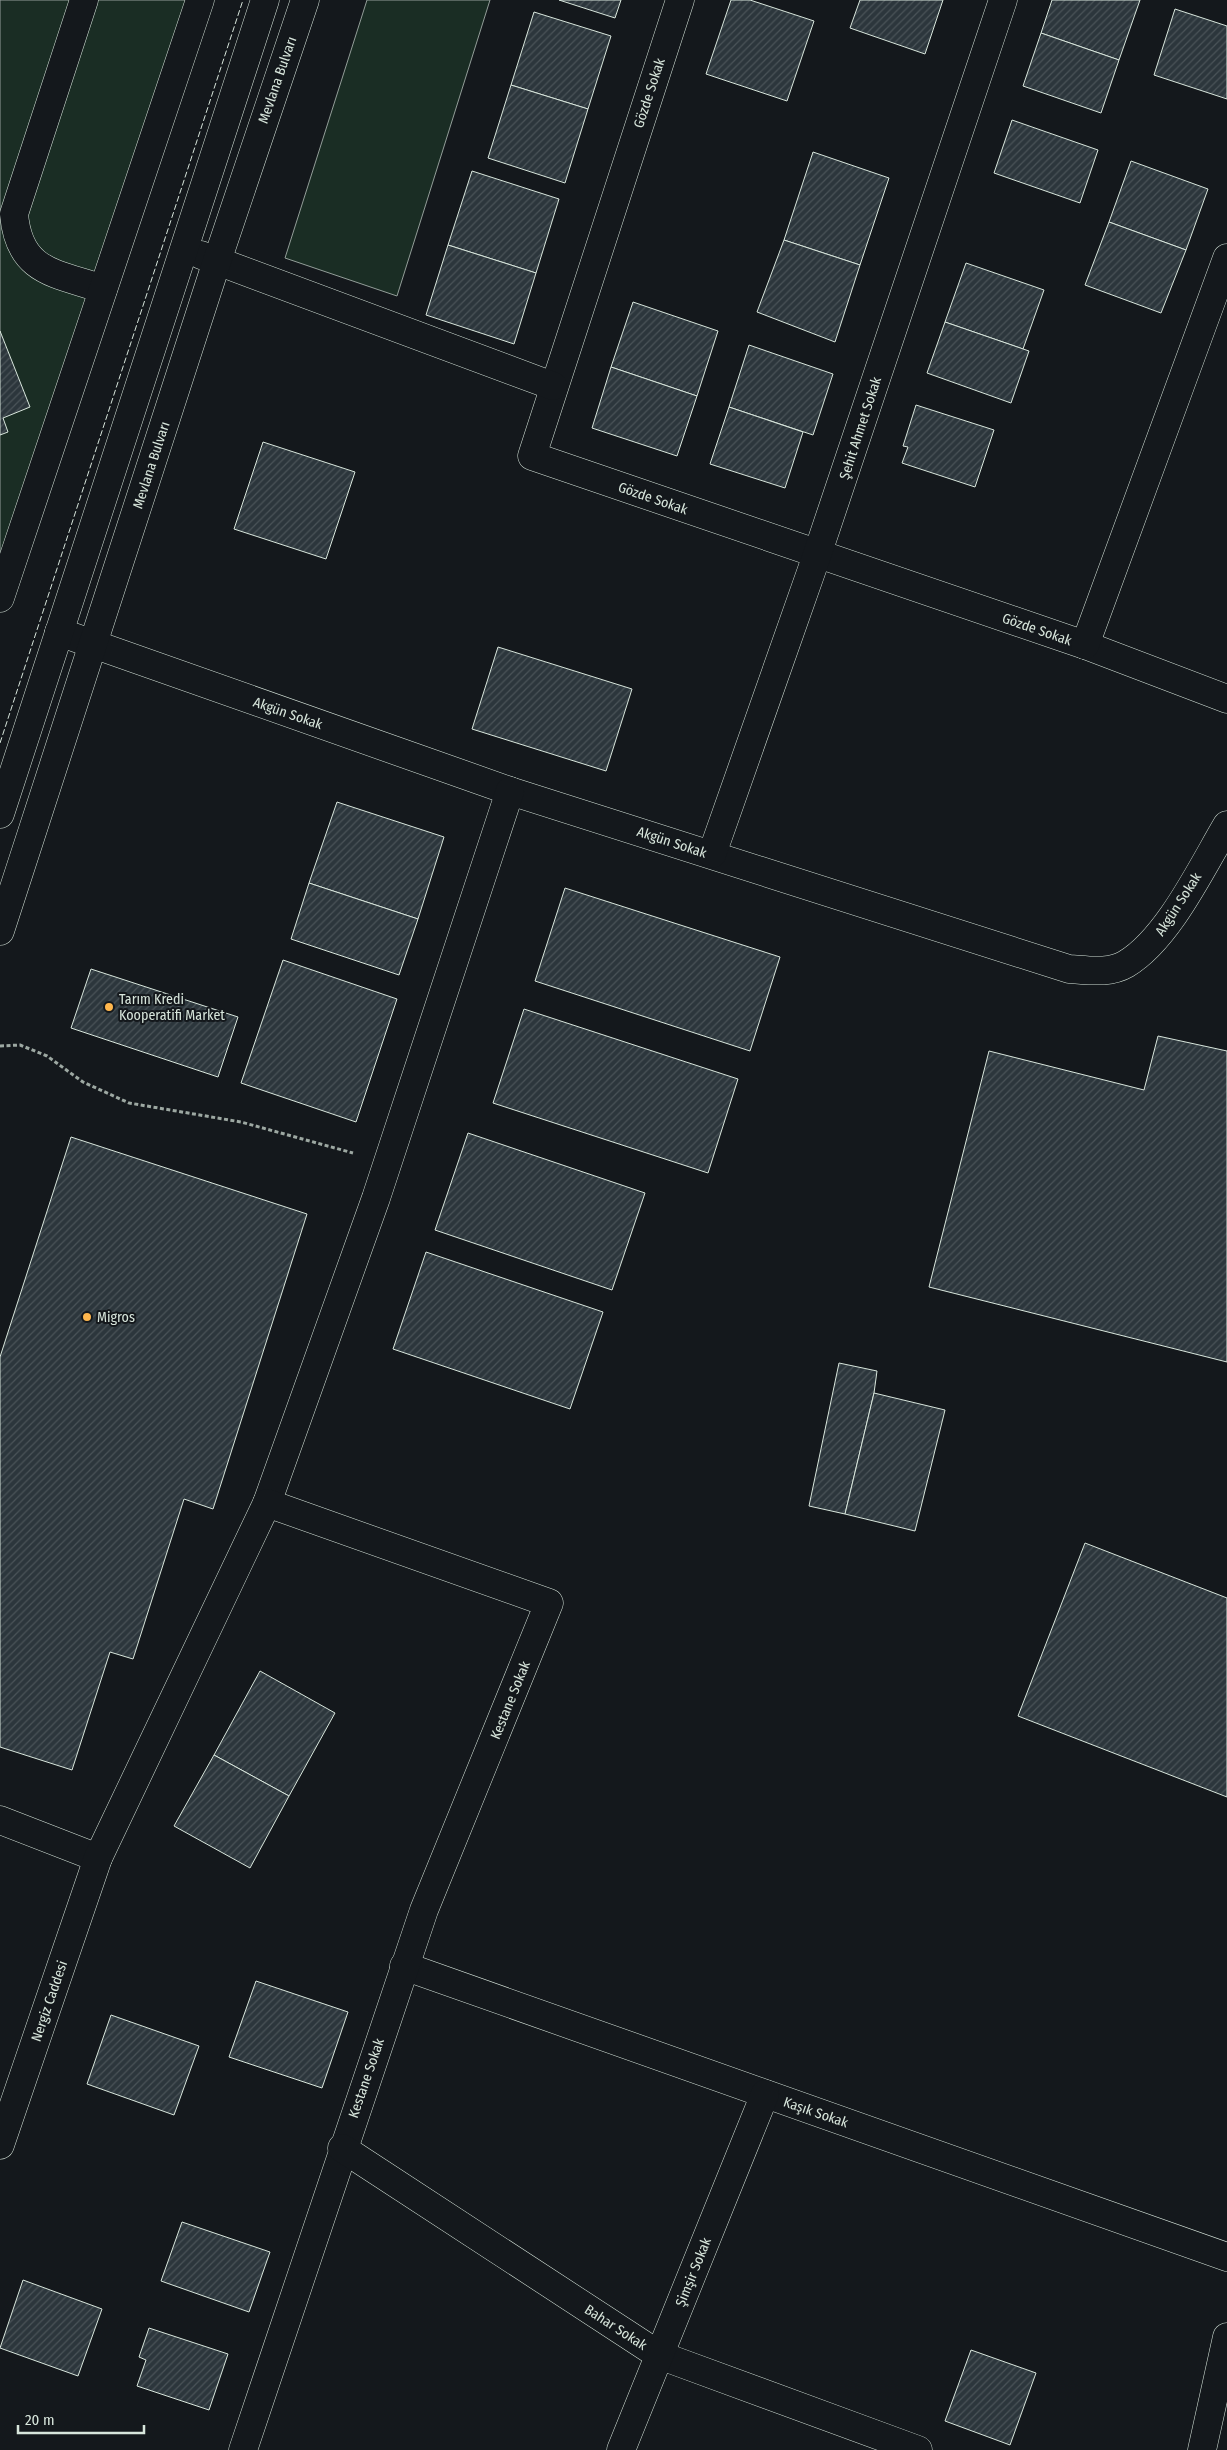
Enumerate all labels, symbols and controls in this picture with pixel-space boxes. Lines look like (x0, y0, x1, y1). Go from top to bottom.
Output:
street label: Mevlana Bulvarı (255, 34, 300, 126)
street label: Gözde Sokak (630, 56, 669, 130)
street label: Şehit Ahmet Sokak (836, 374, 885, 482)
street label: Mevlana Bulvarı (129, 419, 174, 511)
street label: Gözde Sokak (616, 479, 690, 518)
street label: Gözde Sokak (1000, 610, 1074, 649)
street label: Akgün Sokak (251, 694, 325, 733)
street label: Akgün Sokak (635, 823, 709, 862)
street label: Akgün Sokak (1152, 869, 1205, 939)
place label: Tarım Kredi Kooperatifi Market (119, 991, 225, 1024)
marker: Tarım Kredi Kooperatifi Market (103, 1001, 115, 1013)
place label: Migros (97, 1309, 135, 1326)
marker: Migros (81, 1311, 93, 1323)
street label: Kestane Sokak (487, 1658, 534, 1742)
street label: Nergiz Caddesi (28, 1959, 71, 2044)
street label: Kestane Sokak (345, 2036, 388, 2120)
street label: Kaşık Sokak (781, 2093, 851, 2132)
street label: Şimşir Sokak (672, 2235, 715, 2309)
street label: Bahar Sokak (581, 2301, 650, 2354)
scale bar (18, 2402, 144, 2434)
text: 20 m (25, 2411, 55, 2429)

